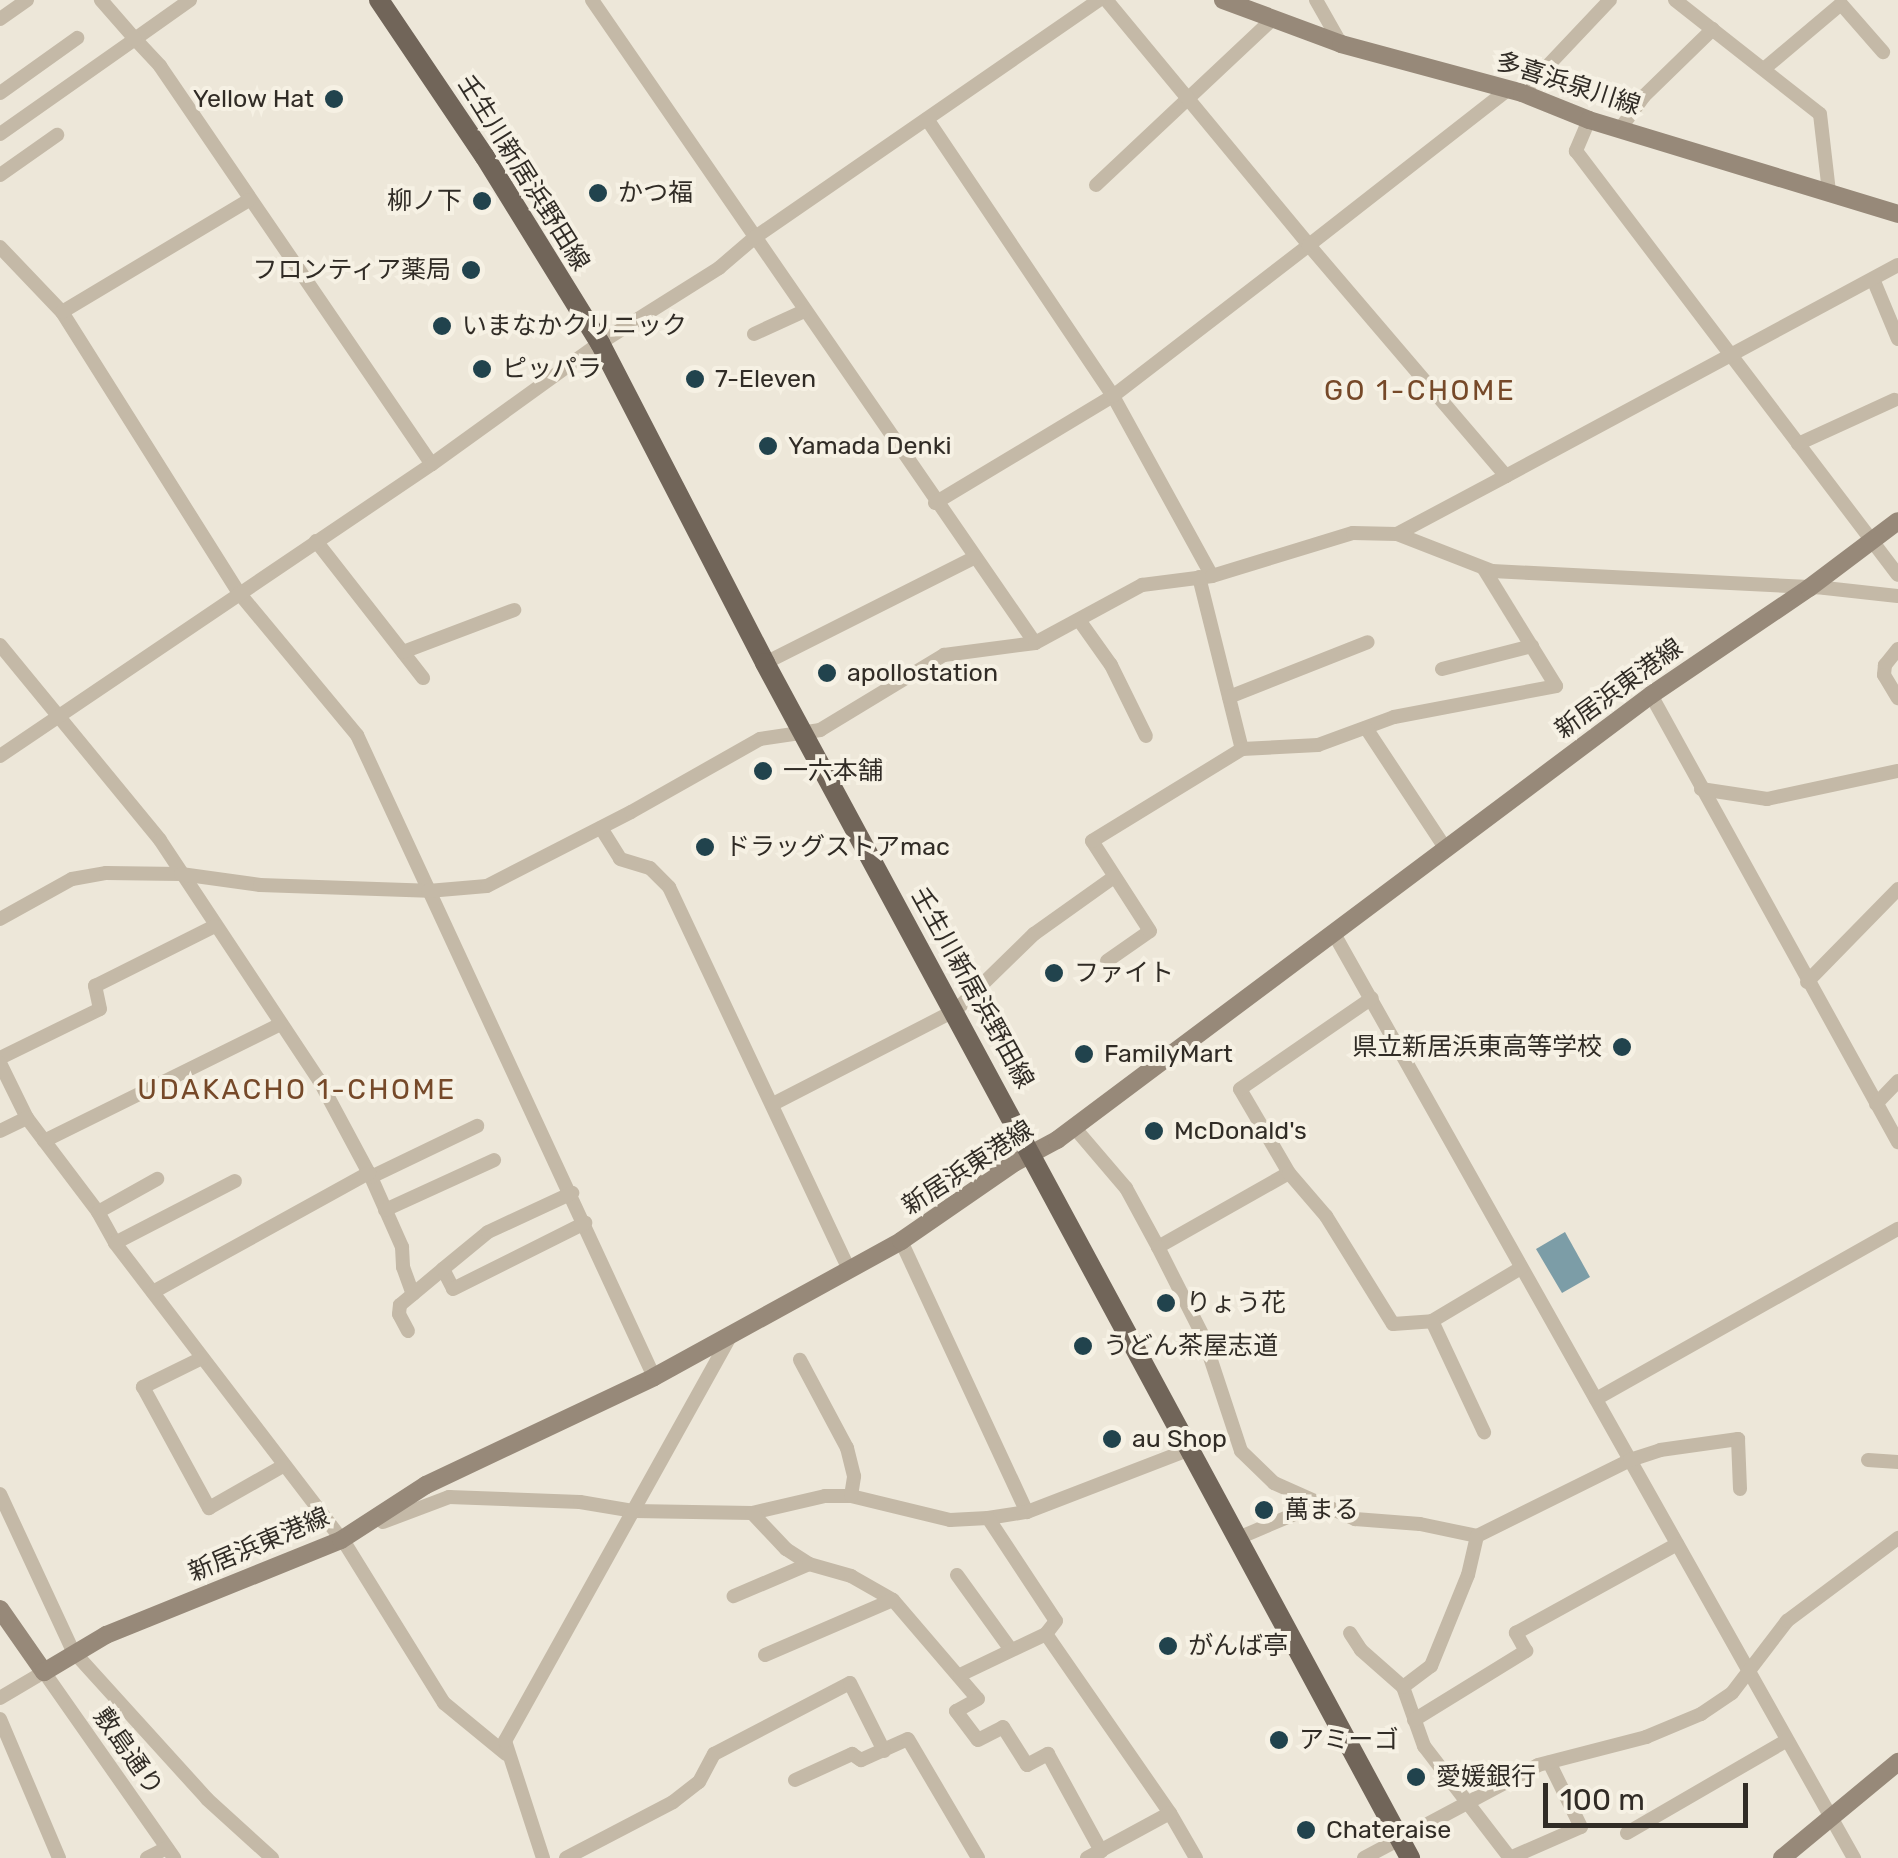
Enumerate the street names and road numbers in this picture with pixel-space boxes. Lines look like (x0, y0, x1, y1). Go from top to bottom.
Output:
street label: 多喜浜泉川線 (1492, 47, 1644, 121)
street label: 壬生川新居浜野田線 (451, 70, 595, 276)
street label: 新居浜東港線 (1550, 633, 1688, 745)
street label: 壬生川新居浜野田線 (904, 882, 1040, 1094)
street label: 新居浜東港線 (897, 1115, 1039, 1221)
street label: 新居浜東港線 (184, 1502, 334, 1588)
street label: 敷島通り (87, 1702, 169, 1802)

